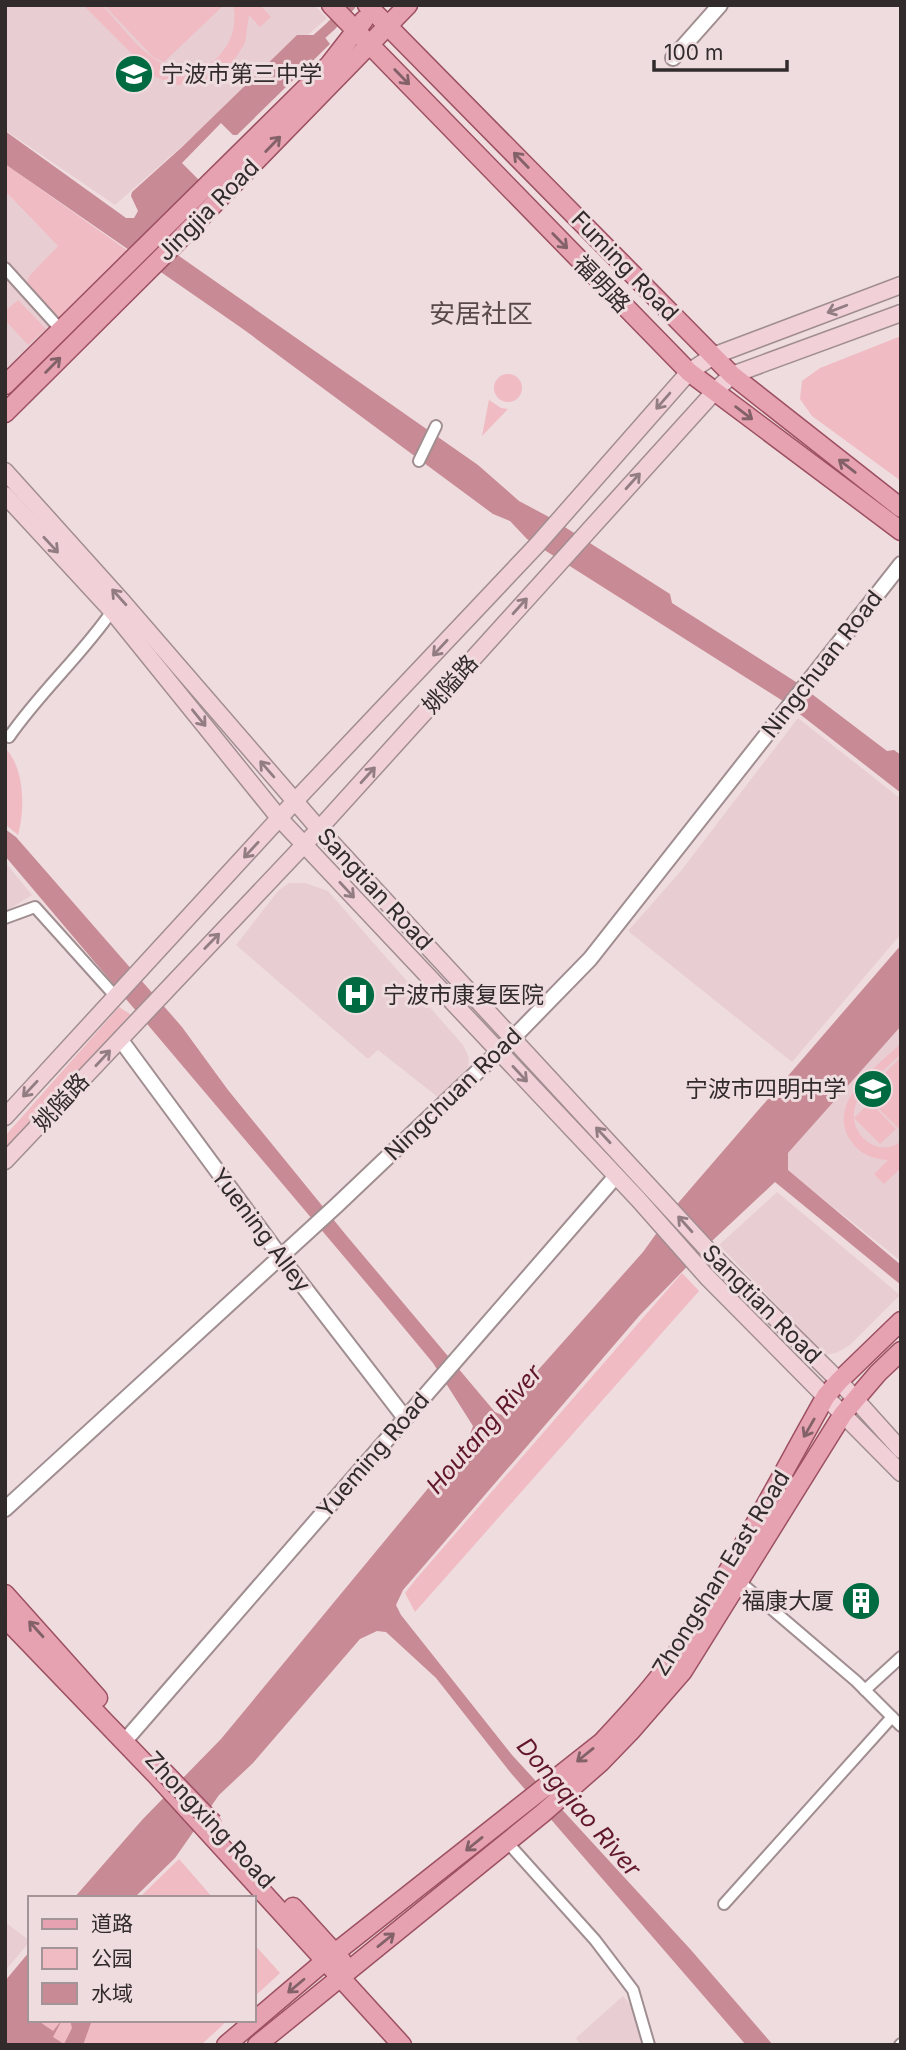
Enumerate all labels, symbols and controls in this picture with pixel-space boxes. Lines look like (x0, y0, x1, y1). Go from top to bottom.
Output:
scale bar (654, 28, 787, 72)
text: 100 m (664, 40, 723, 65)
school or university icon: 宁波市第三中学 (113, 53, 155, 95)
place label: 宁波市第三中学 (161, 60, 322, 88)
one-way arrow (394, 69, 411, 86)
one-way arrow (265, 136, 282, 153)
one-way arrow (513, 151, 530, 168)
street label: Jingjia Road (151, 153, 265, 267)
street label: Fuming Road (566, 205, 684, 327)
one-way arrow (552, 232, 569, 249)
street label: 福明路 (568, 249, 636, 319)
district label: 安居社区 (429, 298, 533, 329)
one-way arrow (826, 304, 848, 317)
one-way arrow (45, 357, 62, 374)
one-way arrow (655, 392, 671, 410)
one-way arrow (734, 406, 753, 420)
one-way arrow (839, 458, 857, 473)
one-way arrow (625, 472, 641, 490)
one-way arrow (43, 536, 60, 553)
street label: Ningchuan Road (756, 585, 888, 743)
one-way arrow (110, 589, 127, 606)
one-way arrow (512, 598, 528, 616)
one-way arrow (432, 639, 448, 657)
street label: 姚隘路 (417, 649, 483, 719)
one-way arrow (191, 709, 206, 727)
one-way arrow (259, 760, 275, 778)
one-way arrow (360, 766, 376, 784)
street label: Sangtian Road (311, 822, 439, 956)
one-way arrow (243, 841, 260, 858)
one-way arrow (339, 881, 356, 898)
one-way arrow (204, 933, 221, 950)
hospital icon: 宁波市康复医院 (335, 974, 377, 1016)
place label: 宁波市康复医院 (383, 981, 544, 1009)
street label: Ningchuan Road (379, 1022, 527, 1166)
one-way arrow (94, 1050, 111, 1067)
one-way arrow (512, 1065, 528, 1083)
street label: 姚隘路 (27, 1067, 95, 1137)
school or university icon: 宁波市四明中学 (852, 1068, 894, 1110)
place label: 宁波市四明中学 (685, 1075, 846, 1103)
one-way arrow (22, 1080, 39, 1097)
one-way arrow (595, 1126, 611, 1144)
street label: Yuening Alley (205, 1163, 317, 1298)
one-way arrow (677, 1215, 693, 1233)
street label: Sangtian Road (697, 1239, 827, 1369)
water label: Houtang River (420, 1358, 549, 1500)
street label: Yueming Road (311, 1387, 435, 1523)
one-way arrow (801, 1417, 815, 1437)
street label: Zhongshan East Road (646, 1465, 796, 1681)
building icon: 福康大厦 (840, 1580, 882, 1622)
place label: 福康大厦 (742, 1587, 834, 1615)
one-way arrow (28, 1620, 44, 1638)
water label: Dongqiao River (511, 1732, 648, 1883)
street label: Zhongxing Road (139, 1746, 281, 1894)
one-way arrow (576, 1748, 594, 1763)
one-way arrow (465, 1836, 484, 1851)
legend (28, 1896, 256, 2022)
text: 道路 (91, 1911, 133, 1936)
one-way arrow (377, 1932, 395, 1948)
text: 公园 (91, 1946, 133, 1971)
one-way arrow (287, 1977, 305, 1993)
text: 水域 (91, 1981, 133, 2006)

